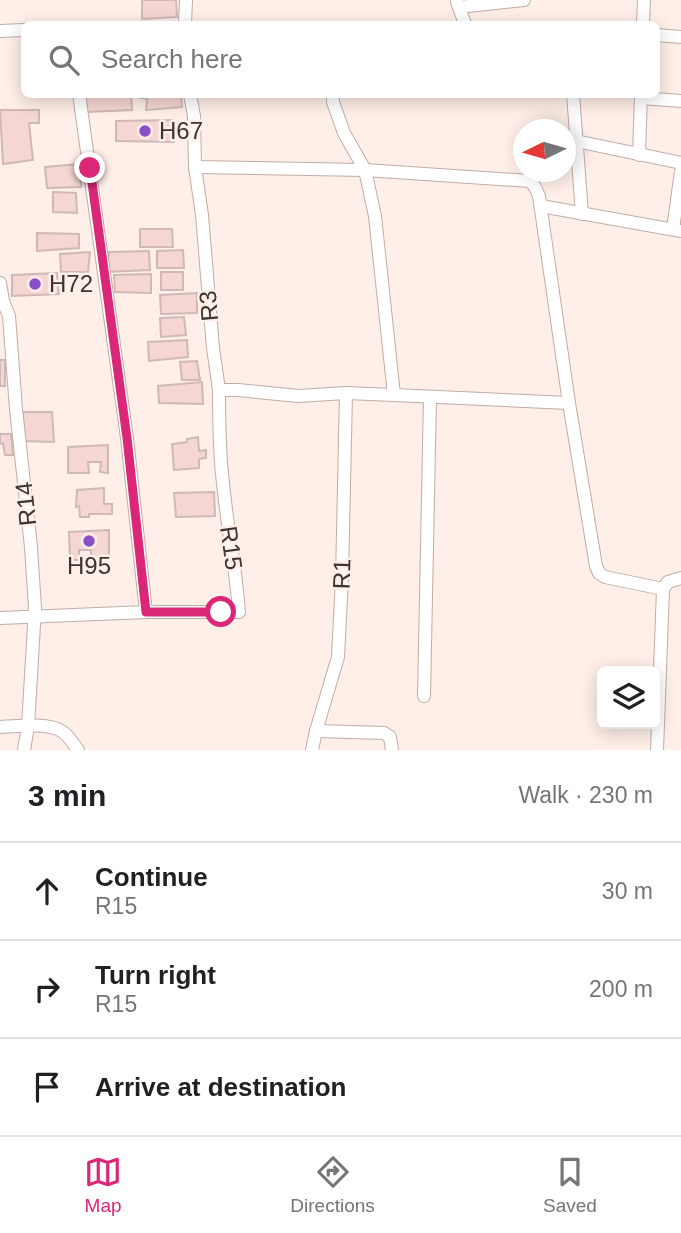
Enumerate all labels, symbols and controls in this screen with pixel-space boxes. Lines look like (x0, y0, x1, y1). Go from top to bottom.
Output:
search box (21, 21, 660, 98)
icon: search (45, 41, 83, 79)
text: Search here (101, 44, 243, 74)
place label: H67 (159, 117, 203, 144)
north arrow (513, 119, 576, 182)
marker: H67 (137, 123, 153, 139)
route end (74, 152, 105, 183)
place label: H72 (49, 270, 93, 297)
marker: H72 (27, 276, 43, 292)
street label: R3 (194, 290, 223, 323)
street label: R14 (10, 481, 41, 527)
street label: R15 (215, 524, 248, 572)
marker: H95 (81, 533, 97, 549)
place label: H95 (67, 552, 111, 579)
street label: R1 (327, 558, 356, 590)
route start (205, 596, 236, 627)
map controls (597, 666, 660, 729)
button: layers (597, 666, 660, 729)
text: 3 min (28, 779, 106, 812)
text: Walk · 230 m (518, 782, 653, 808)
text: Continue (95, 862, 208, 892)
icon: ahead (28, 872, 66, 910)
text: 30 m (602, 878, 653, 904)
text: R15 (95, 893, 137, 919)
text: Turn right (95, 960, 216, 990)
icon: right (28, 970, 66, 1008)
text: 200 m (589, 976, 653, 1002)
text: R15 (95, 991, 137, 1017)
icon: arrive (28, 1068, 66, 1106)
text: Arrive at destination (95, 1072, 346, 1102)
tab: Map (84, 1153, 122, 1217)
tab: Directions (290, 1153, 375, 1217)
tab: Saved (543, 1153, 597, 1217)

